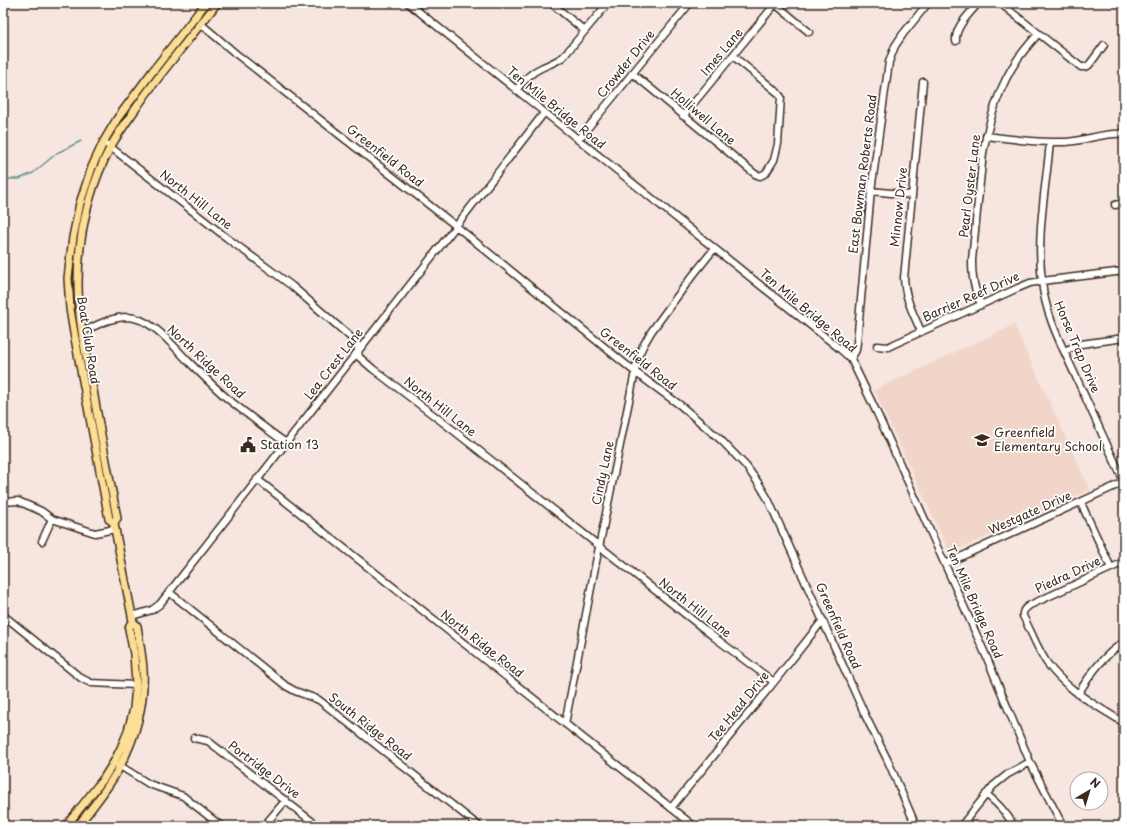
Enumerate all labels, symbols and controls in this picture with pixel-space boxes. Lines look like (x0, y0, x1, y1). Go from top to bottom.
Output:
street label: Imes Lane (696, 23, 747, 79)
street label: Crowder Drive (592, 25, 658, 101)
street label: Ten Mile Bridge Road (503, 62, 610, 153)
street label: Holliwell Lane (667, 84, 740, 149)
street label: East Bowman Roberts Road (843, 93, 881, 255)
street label: Greenfield Road (343, 119, 428, 191)
street label: Pearl Oyster Lane (954, 133, 984, 239)
street label: North Hill Lane (156, 165, 237, 234)
street label: Minnow Drive (885, 166, 911, 248)
street label: Ten Mile Bridge Road (756, 264, 861, 357)
street label: Barrier Reef Drive (919, 267, 1022, 326)
street label: Boat Club Road (73, 294, 105, 385)
street label: Horse Trap Drive (1050, 298, 1106, 396)
street label: North Ridge Road (164, 320, 250, 402)
street label: Greenfield Road (596, 322, 681, 394)
street label: Lea Crest Lane (300, 324, 367, 403)
street label: North Hill Lane (400, 372, 481, 441)
place label: Greenfield Elementary School (994, 423, 1102, 455)
school or university icon: Greenfield Elementary School (973, 431, 991, 449)
place label: Station 13 (260, 435, 319, 453)
public building icon: Station 13 (239, 436, 257, 454)
street label: Cindy Lane (586, 439, 618, 506)
street label: Westgate Drive (985, 486, 1074, 538)
street label: Ten Mile Bridge Road (942, 542, 1008, 661)
street label: Piedra Drive (1032, 551, 1104, 597)
street label: North Hill Lane (655, 573, 736, 642)
street label: Greenfield Road (812, 579, 866, 672)
street label: North Ridge Road (437, 605, 528, 681)
street label: Tee Head Drive (704, 667, 773, 746)
street label: South Ridge Road (325, 688, 416, 764)
street label: Portridge Drive (225, 736, 304, 802)
north arrow (1069, 771, 1109, 811)
text: N (1087, 773, 1104, 792)

